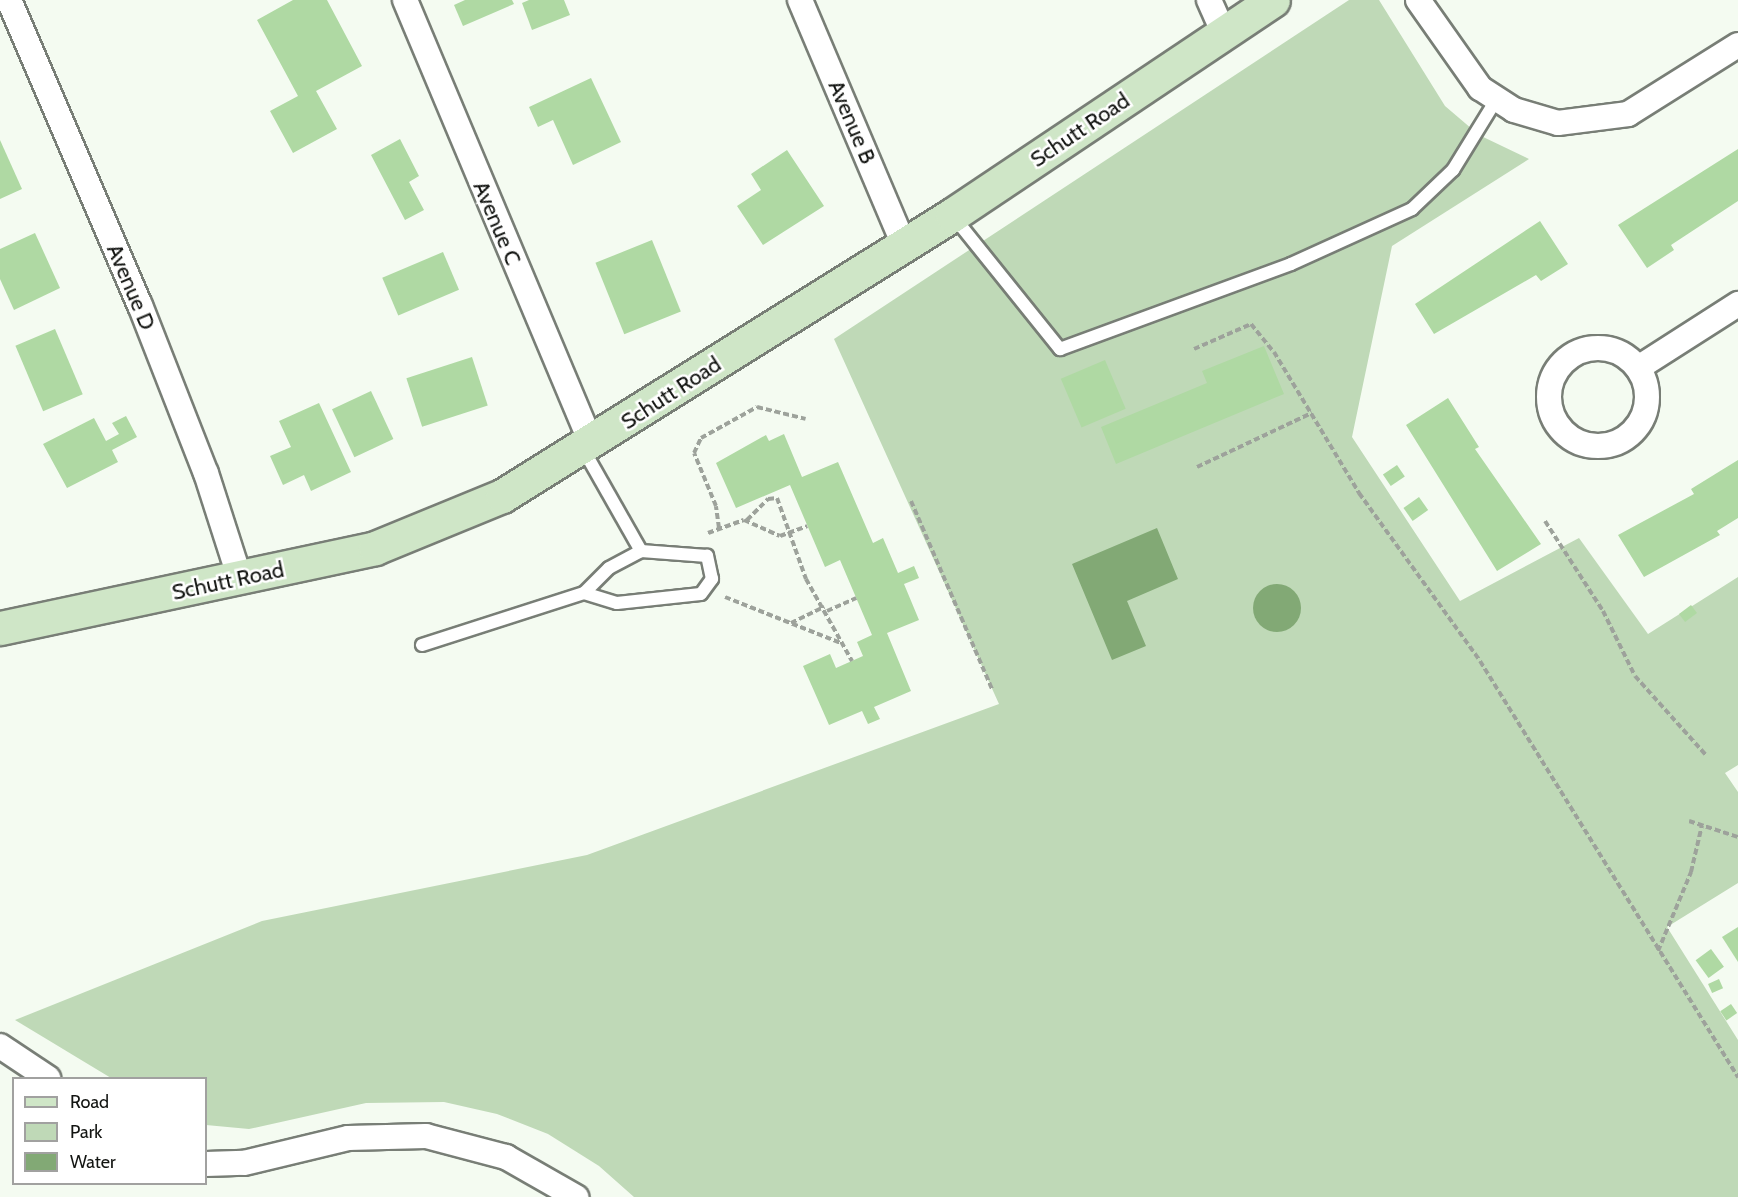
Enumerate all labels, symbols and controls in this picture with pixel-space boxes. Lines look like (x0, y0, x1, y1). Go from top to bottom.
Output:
street label: Avenue B (823, 76, 881, 168)
street label: Schutt Road (1025, 87, 1135, 173)
street label: Avenue C (468, 177, 526, 269)
street label: Avenue D (101, 240, 161, 334)
street label: Schutt Road (616, 351, 726, 435)
street label: Schutt Road (170, 556, 286, 606)
legend (12, 1077, 207, 1185)
text: Road (70, 1091, 109, 1113)
text: Park (70, 1121, 102, 1143)
text: Water (70, 1151, 116, 1173)

